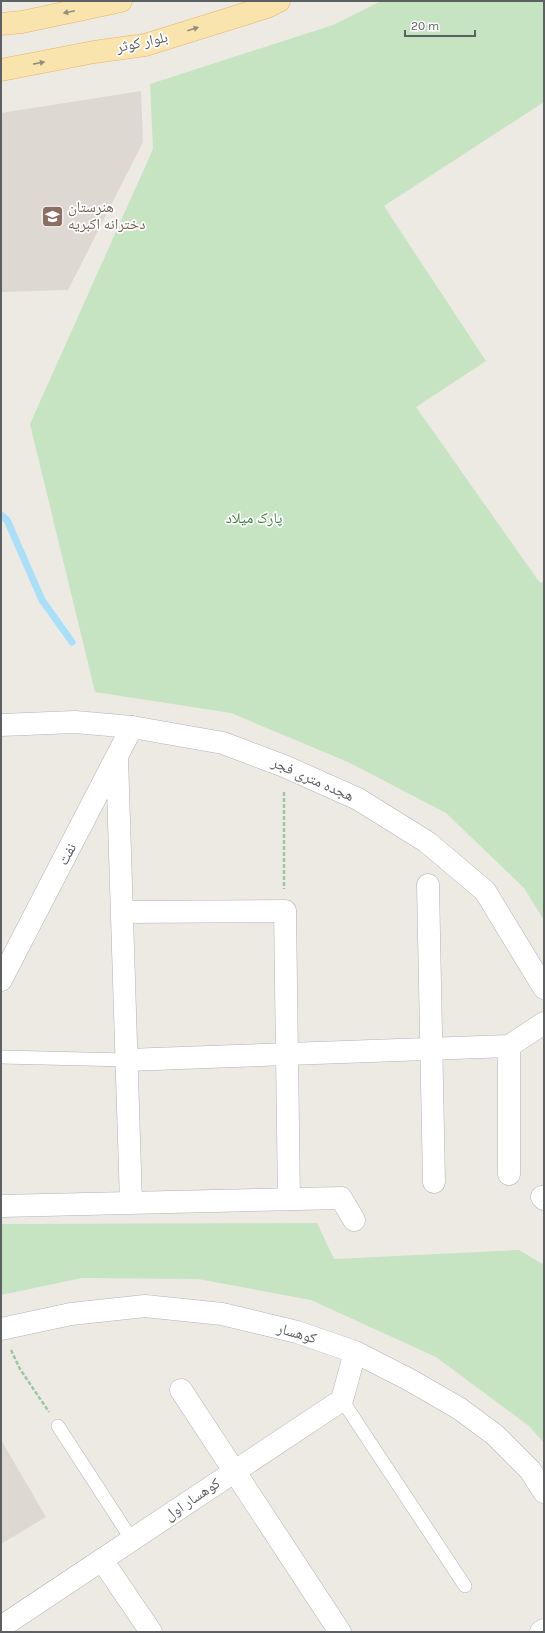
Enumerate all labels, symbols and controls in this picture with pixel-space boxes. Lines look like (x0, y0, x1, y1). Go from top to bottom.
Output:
one-way arrow (63, 9, 75, 15)
scale bar (405, 12, 475, 38)
text: 20 m (411, 19, 439, 33)
one-way arrow (188, 26, 200, 32)
street label: بلوار کوثر (114, 28, 169, 56)
one-way arrow (33, 59, 45, 65)
place label: هنرستان دخترانه اکبریه (68, 198, 145, 233)
school or university icon: هنرستان دخترانه اکبریه (40, 203, 66, 229)
park label: پارک میلاد (226, 509, 282, 527)
street label: هجده متری فجر (268, 752, 357, 806)
street label: نفت (54, 840, 80, 868)
street label: کوهسار (274, 1319, 319, 1347)
street label: کوهسار اول (161, 1474, 224, 1525)

